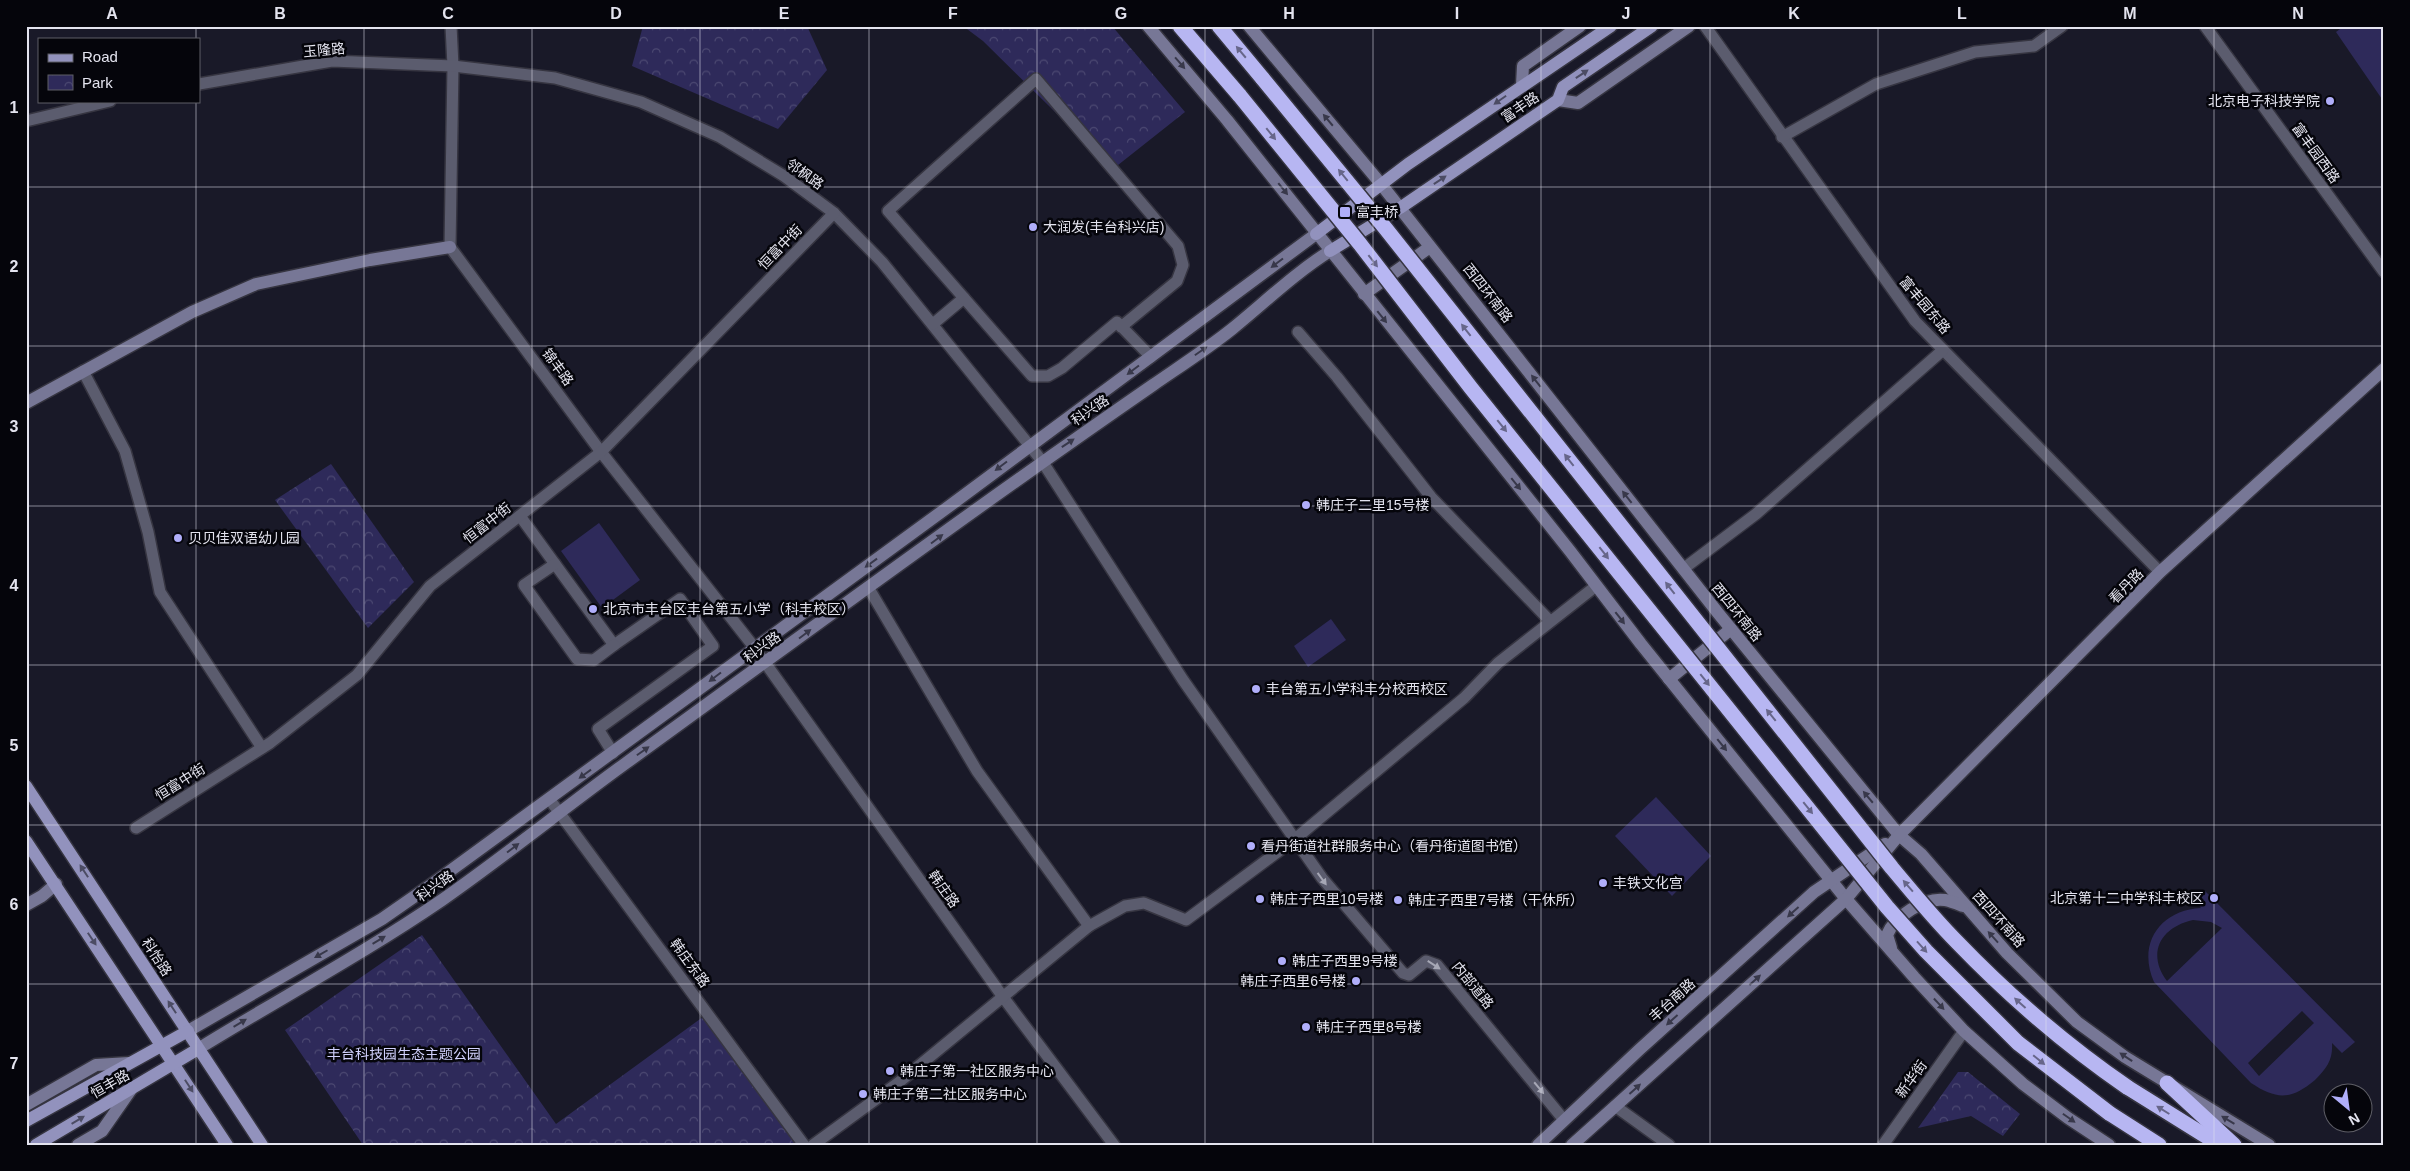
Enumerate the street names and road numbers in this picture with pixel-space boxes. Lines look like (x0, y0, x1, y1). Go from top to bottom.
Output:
street label: 玉隆路 (302, 40, 346, 60)
street label: 富丰路 (1498, 89, 1542, 125)
street label: 富丰园西路 (2289, 120, 2343, 186)
street label: 邻枫路 (783, 155, 827, 193)
street label: 恒富中街 (755, 221, 805, 273)
street label: 西四环南路 (1460, 260, 1516, 326)
street label: 富丰园东路 (1896, 273, 1954, 337)
street label: 锦丰路 (539, 345, 577, 389)
street label: 科兴路 (1068, 392, 1112, 428)
street label: 恒富中街 (460, 499, 514, 547)
street label: 看丹路 (2106, 565, 2146, 607)
street label: 西四环南路 (1709, 580, 1765, 644)
street label: 科兴路 (740, 628, 784, 666)
street label: 恒富中街 (152, 760, 208, 804)
street label: 科兴路 (413, 867, 457, 905)
street label: 韩庄路 (925, 867, 963, 911)
street label: 西四环南路 (1970, 888, 2028, 950)
street label: 科怡路 (139, 935, 175, 979)
street label: 韩庄东路 (667, 936, 713, 990)
street label: 内部道路 (1449, 958, 1497, 1012)
street label: 丰台南路 (1646, 975, 1698, 1025)
street label: 新华街 (1892, 1057, 1930, 1101)
street label: 恒丰路 (88, 1067, 132, 1101)

